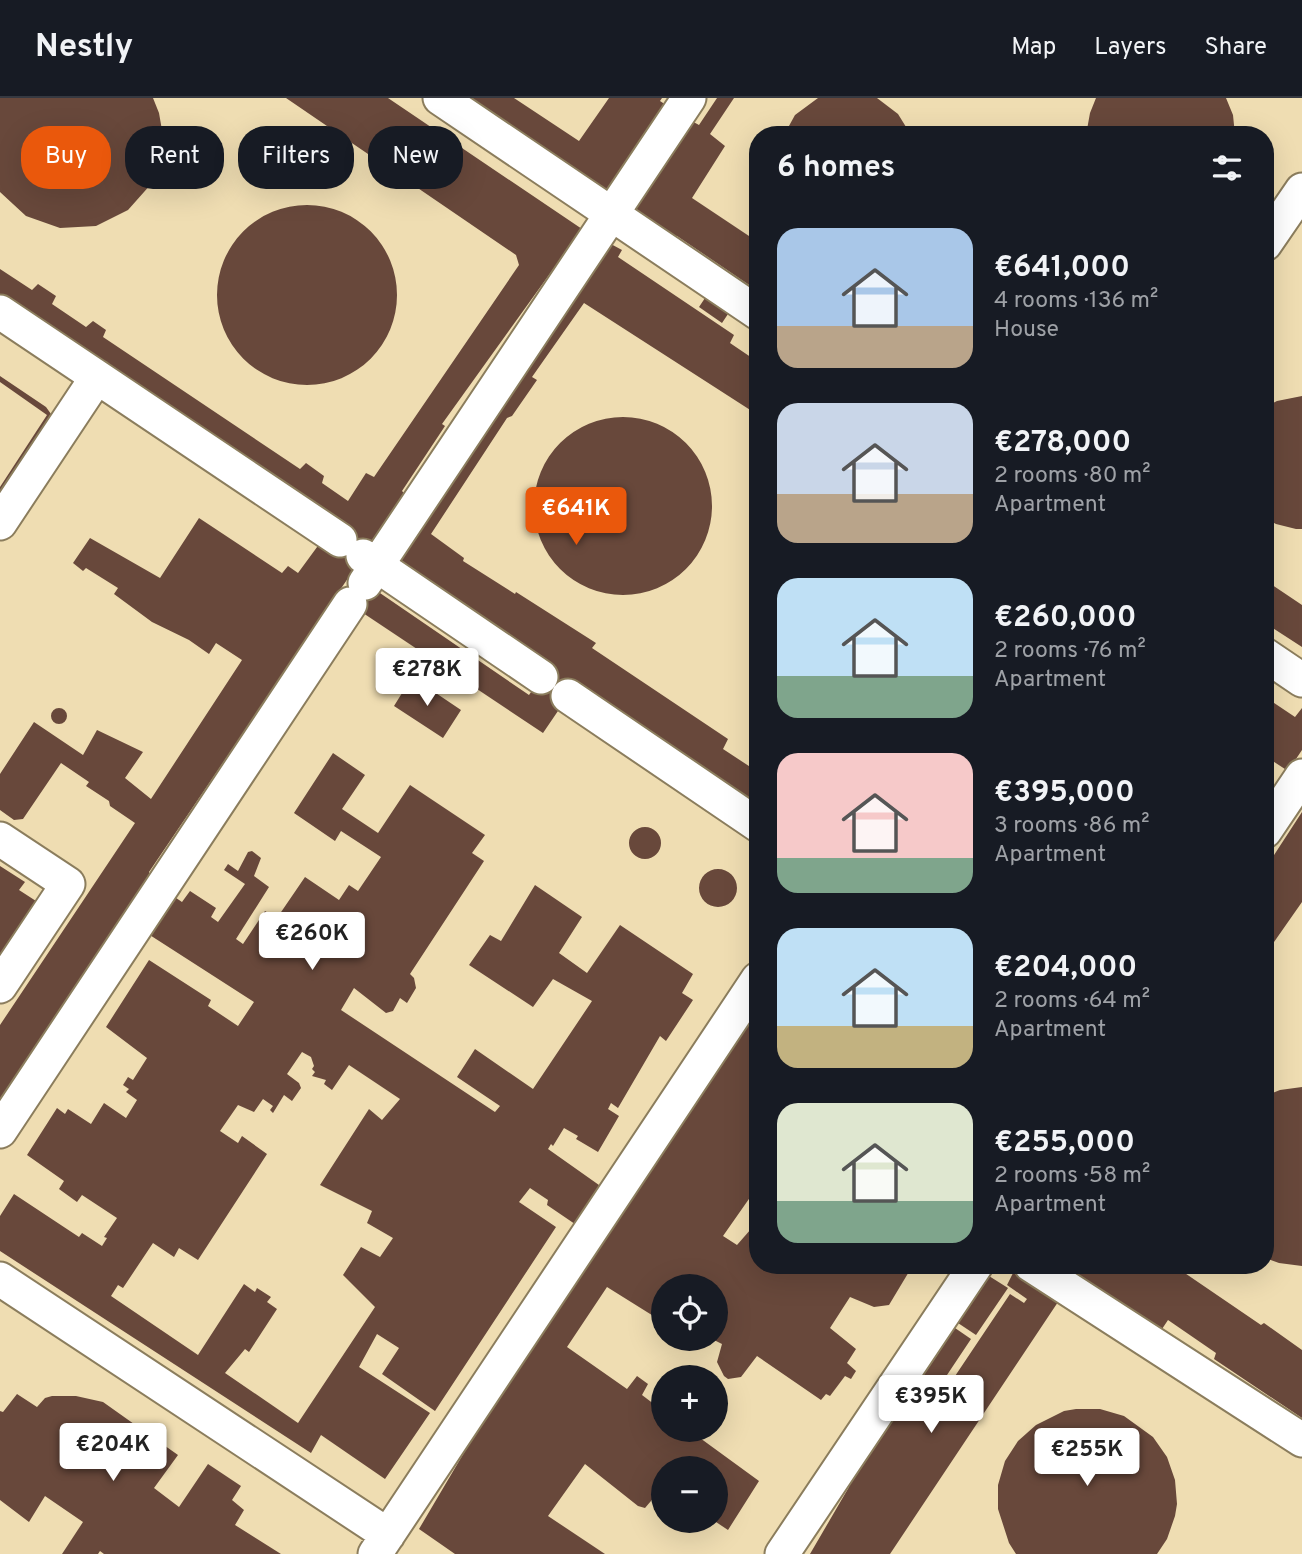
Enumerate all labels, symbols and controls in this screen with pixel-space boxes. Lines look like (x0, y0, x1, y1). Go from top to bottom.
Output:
text: Nestly (35, 27, 133, 69)
text: Map (1011, 33, 1056, 63)
text: Layers (1094, 33, 1166, 63)
text: Share (1204, 33, 1267, 63)
chip: Buy (21, 126, 111, 189)
chip: Rent (125, 126, 224, 189)
chip: Filters (238, 126, 354, 189)
chip: New (368, 126, 463, 189)
icon: filters (1208, 149, 1246, 187)
text: 6 homes (777, 150, 895, 187)
text: €641,000 (994, 250, 1130, 287)
icon: home (833, 256, 917, 340)
text: 4 rooms · 136 m² (994, 287, 1158, 316)
text: House (994, 316, 1059, 345)
text: €278,000 (994, 425, 1131, 462)
icon: home (833, 431, 917, 515)
text: 2 rooms · 80 m² (994, 462, 1151, 491)
pin: €641K (527, 488, 625, 547)
text: Apartment (994, 491, 1106, 520)
text: €641K (542, 495, 610, 524)
text: €260,000 (994, 600, 1136, 637)
icon: home (833, 606, 917, 690)
text: 2 rooms · 76 m² (994, 637, 1146, 666)
pin: €278K (378, 648, 476, 708)
text: €278K (392, 656, 462, 685)
text: Apartment (994, 666, 1106, 695)
text: €395,000 (994, 775, 1135, 812)
icon: home (833, 781, 917, 865)
text: 3 rooms · 86 m² (994, 812, 1150, 841)
text: Apartment (994, 841, 1106, 870)
pin: €260K (263, 912, 361, 972)
text: €260K (275, 920, 349, 949)
text: €204,000 (994, 950, 1137, 987)
icon: home (833, 956, 917, 1040)
text: 2 rooms · 64 m² (994, 987, 1150, 1016)
text: Apartment (994, 1016, 1106, 1045)
text: €255,000 (994, 1125, 1135, 1162)
icon: home (833, 1131, 917, 1215)
text: 2 rooms · 58 m² (994, 1162, 1150, 1191)
text: Apartment (994, 1191, 1106, 1220)
map controls (651, 1274, 728, 1533)
button: locate (651, 1274, 728, 1351)
button: + (651, 1365, 728, 1442)
pin: €395K (882, 1376, 980, 1435)
text: €395K (895, 1383, 967, 1412)
pin: €204K (64, 1424, 162, 1483)
pin: €255K (1038, 1428, 1136, 1488)
text: €204K (76, 1431, 150, 1460)
text: €255K (1050, 1436, 1124, 1465)
button: − (651, 1456, 728, 1533)

